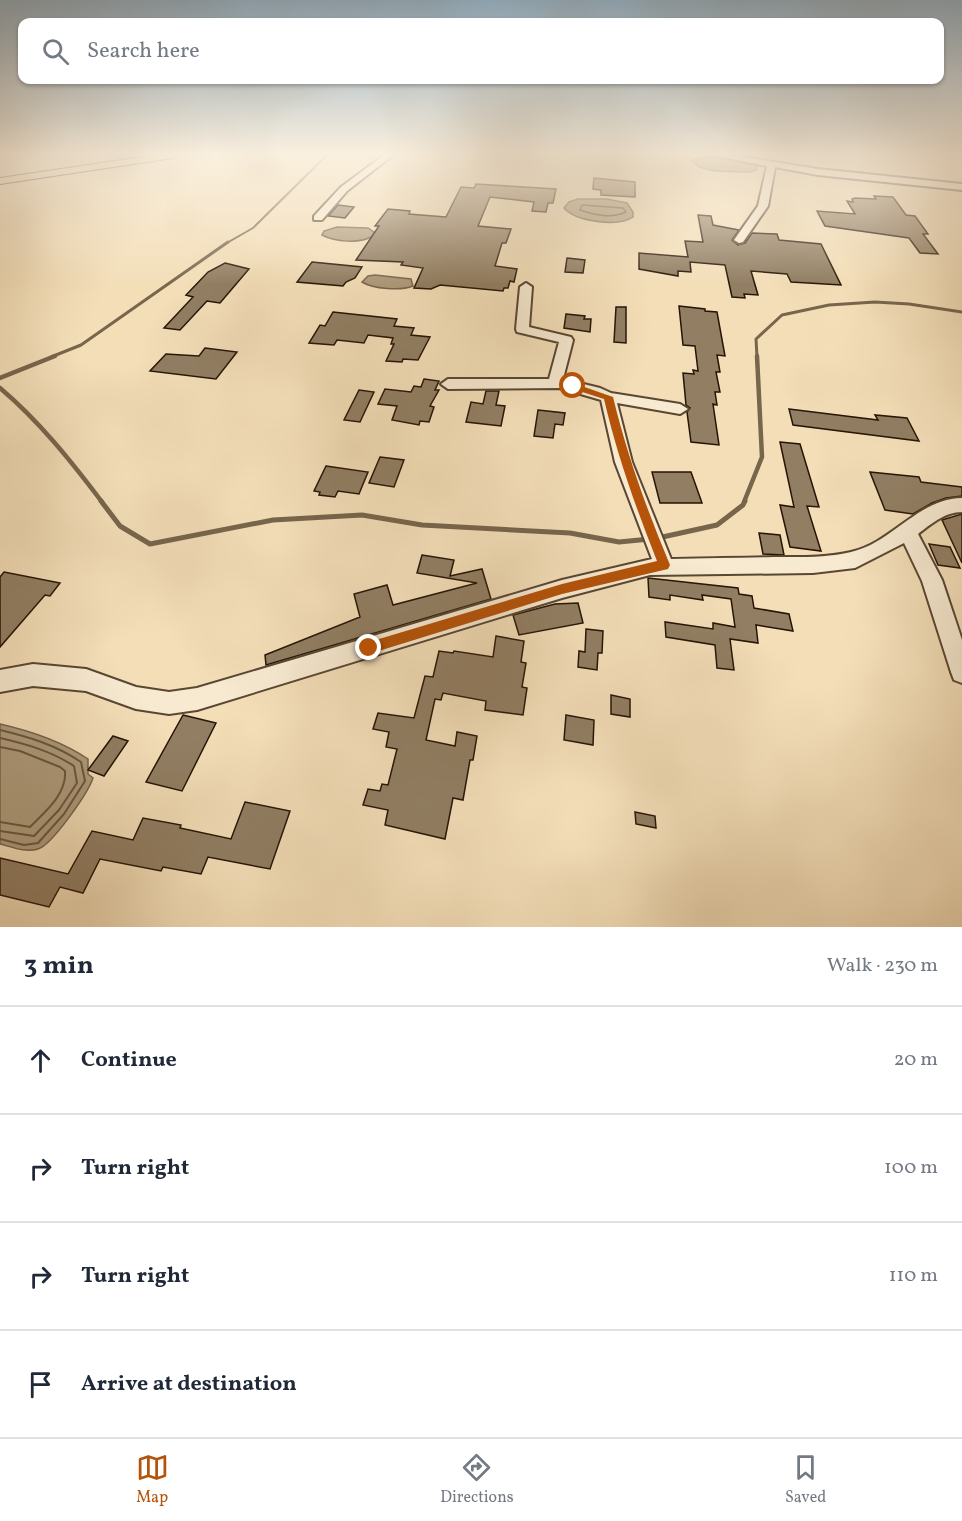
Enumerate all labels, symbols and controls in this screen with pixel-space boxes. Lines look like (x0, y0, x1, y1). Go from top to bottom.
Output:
search box (18, 18, 944, 84)
icon: search (39, 35, 72, 68)
text: Search here (87, 36, 200, 67)
route start (559, 372, 585, 398)
route end (355, 634, 381, 660)
text: 3 min (24, 948, 94, 984)
text: Walk · 230 m (827, 952, 938, 980)
icon: ahead (24, 1044, 57, 1077)
text: Continue (81, 1045, 177, 1076)
text: 20 m (894, 1046, 938, 1074)
icon: right (24, 1152, 57, 1185)
text: Turn right (81, 1153, 189, 1184)
text: 100 m (884, 1154, 938, 1182)
icon: right (24, 1260, 57, 1293)
text: Turn right (81, 1261, 189, 1292)
text: 110 m (889, 1262, 938, 1290)
icon: arrive (24, 1368, 57, 1401)
text: Arrive at destination (81, 1369, 297, 1400)
tab: Map (136, 1451, 169, 1509)
tab: Directions (440, 1451, 514, 1509)
tab: Saved (785, 1451, 826, 1509)

